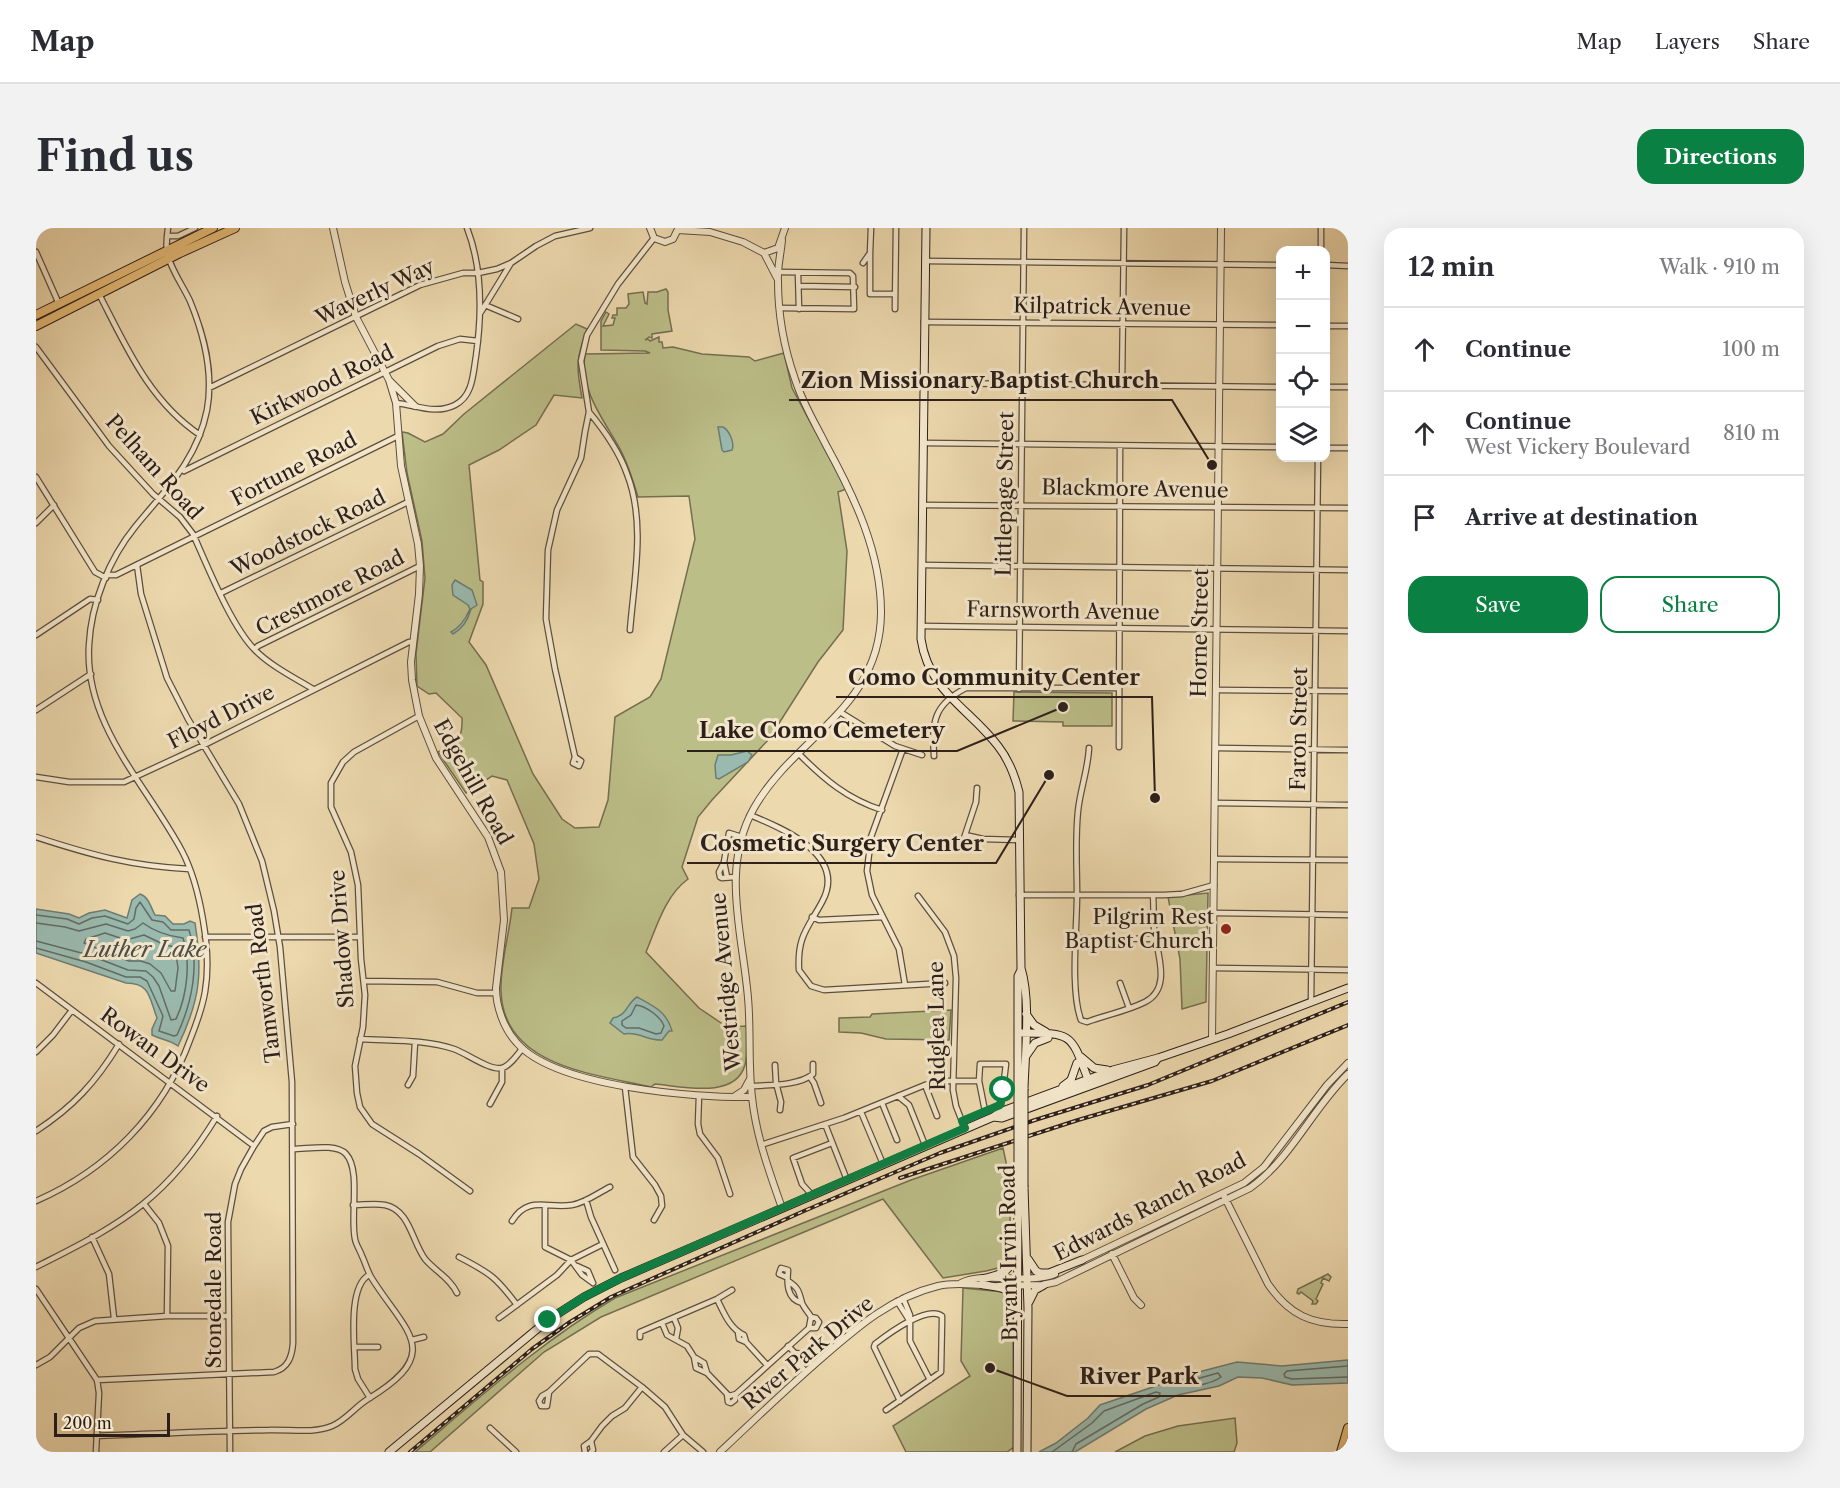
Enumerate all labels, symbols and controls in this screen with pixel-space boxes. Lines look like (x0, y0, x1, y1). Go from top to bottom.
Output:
text: Map (30, 24, 94, 58)
text: Map (1577, 29, 1622, 54)
text: Layers (1655, 29, 1720, 54)
text: Share (1753, 29, 1810, 54)
button: Directions (1637, 129, 1804, 184)
text: Find us (36, 130, 194, 182)
map controls (1276, 246, 1330, 462)
button: + (1276, 246, 1330, 300)
text: 12 min (1408, 251, 1495, 283)
street label: Waverly Way (310, 253, 438, 330)
text: Walk · 910 m (1659, 255, 1780, 279)
street label: Kilpatrick Avenue (1013, 292, 1191, 321)
button: − (1276, 300, 1330, 354)
icon: ahead (1408, 333, 1441, 366)
text: Continue (1465, 336, 1571, 363)
text: 100 m (1722, 337, 1780, 361)
street label: Kirkwood Road (246, 339, 398, 430)
button: locate (1276, 354, 1330, 408)
callout: Zion Missionary Baptist Church (789, 360, 1172, 400)
text: Zion Missionary Baptist Church (801, 367, 1159, 394)
button: layers (1276, 408, 1330, 462)
text: Continue (1465, 408, 1571, 435)
street label: Pelham Road (101, 409, 208, 524)
street label: Littlepage Street (991, 411, 1018, 577)
icon: ahead (1408, 417, 1441, 450)
text: 810 m (1723, 421, 1780, 445)
street label: Fortune Road (227, 426, 361, 511)
text: West Vickery Boulevard (1465, 435, 1690, 459)
street label: Blackmore Avenue (1041, 474, 1229, 503)
street label: Woodstock Road (225, 484, 390, 581)
icon: arrive (1408, 501, 1441, 534)
text: Arrive at destination (1465, 504, 1698, 531)
street label: Crestmore Road (251, 544, 408, 641)
street label: Horne Street (1186, 568, 1213, 698)
button: Save (1408, 576, 1588, 633)
button: Share (1600, 576, 1780, 633)
street label: Farnsworth Avenue (966, 596, 1160, 625)
callout: Como Community Center (836, 657, 1152, 697)
text: Como Community Center (848, 664, 1140, 691)
street label: Faron Street (1285, 666, 1312, 791)
street label: Floyd Drive (163, 679, 278, 754)
callout: Lake Como Cemetery (687, 711, 957, 751)
street label: Edgehill Road (429, 715, 518, 849)
text: Lake Como Cemetery (699, 717, 945, 744)
callout: Cosmetic Surgery Center (687, 823, 996, 863)
text: Cosmetic Surgery Center (700, 830, 984, 857)
street label: Shadow Drive (324, 869, 359, 1009)
street label: Westridge Avenue (705, 892, 746, 1074)
street label: Tamworth Road (241, 902, 286, 1064)
place label: Pilgrim Rest Baptist Church (1064, 904, 1215, 953)
marker: Pilgrim Rest Baptist Church (1219, 922, 1233, 936)
water label: Luther Lake (82, 936, 208, 963)
street label: Ridglea Lane (923, 961, 950, 1091)
street label: Rowan Drive (96, 1002, 215, 1098)
route start (989, 1076, 1015, 1102)
street label: Edwards Ranch Road (1050, 1147, 1250, 1266)
street label: Bryant Irvin Road (994, 1164, 1023, 1342)
street label: Stonedale Road (201, 1211, 226, 1369)
street label: River Park Drive (737, 1291, 878, 1415)
route end (534, 1306, 560, 1332)
callout: River Park (1067, 1356, 1211, 1396)
text: River Park (1079, 1363, 1199, 1390)
scale bar (54, 1410, 170, 1438)
text: 200 m (63, 1413, 112, 1433)

